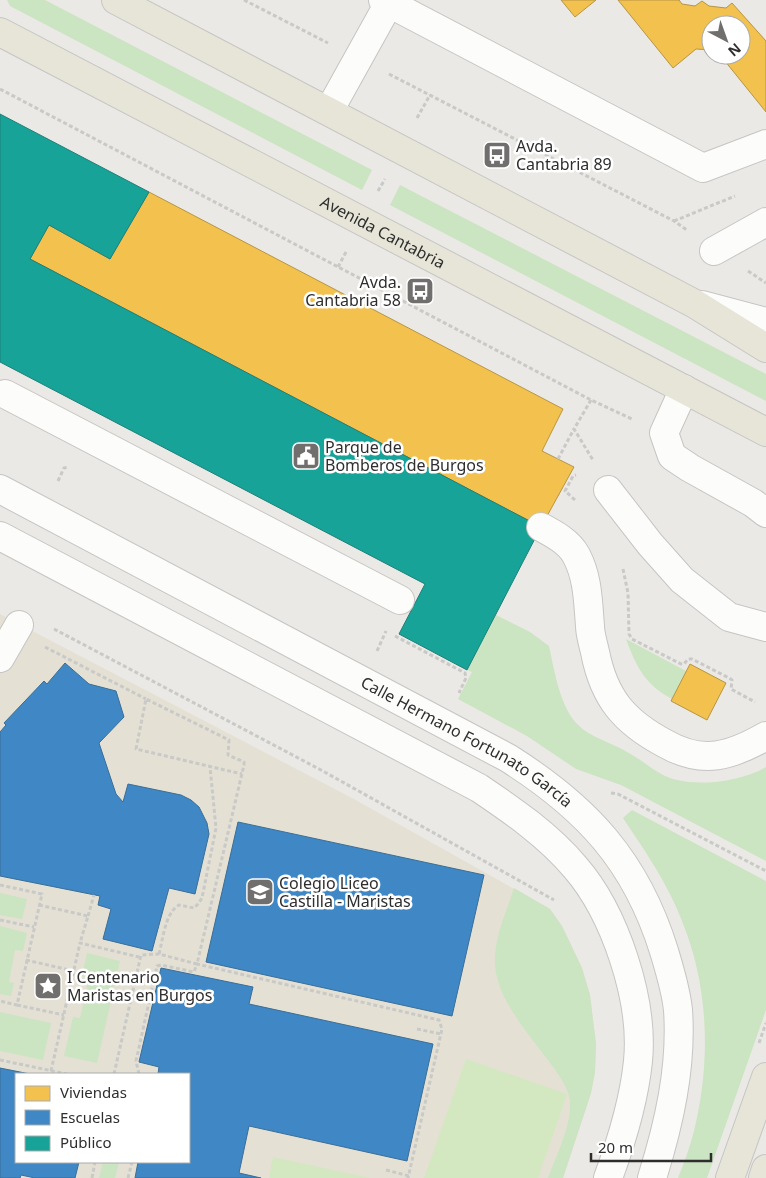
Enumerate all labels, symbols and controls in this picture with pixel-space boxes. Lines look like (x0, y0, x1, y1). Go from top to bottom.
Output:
north arrow (701, 15, 751, 65)
text: N (724, 39, 745, 61)
place label: Avda. Cantabria 89 (516, 135, 612, 175)
bus stop icon: Avda. Cantabria 89 (482, 140, 512, 170)
street label: Avenida Cantabria (317, 190, 449, 274)
place label: Avda. Cantabria 58 (305, 271, 401, 311)
bus stop icon: Avda. Cantabria 58 (405, 276, 435, 306)
place label: Parque de Bomberos de Burgos (325, 436, 484, 476)
public building icon: Parque de Bomberos de Burgos (291, 441, 321, 471)
street label: Calle Hermano Fortunato García (357, 671, 577, 812)
place label: Colegio Liceo Castilla - Maristas (279, 872, 411, 912)
school or university icon: Colegio Liceo Castilla - Maristas (245, 877, 275, 907)
place label: I Centenario Maristas en Burgos (67, 966, 212, 1006)
place icon: I Centenario Maristas en Burgos (33, 971, 63, 1001)
legend (15, 1073, 190, 1163)
text: Viviendas (60, 1082, 127, 1102)
text: Escuelas (60, 1107, 120, 1127)
scale bar (591, 1130, 711, 1162)
text: Público (60, 1132, 112, 1152)
text: 20 m (598, 1137, 633, 1157)

